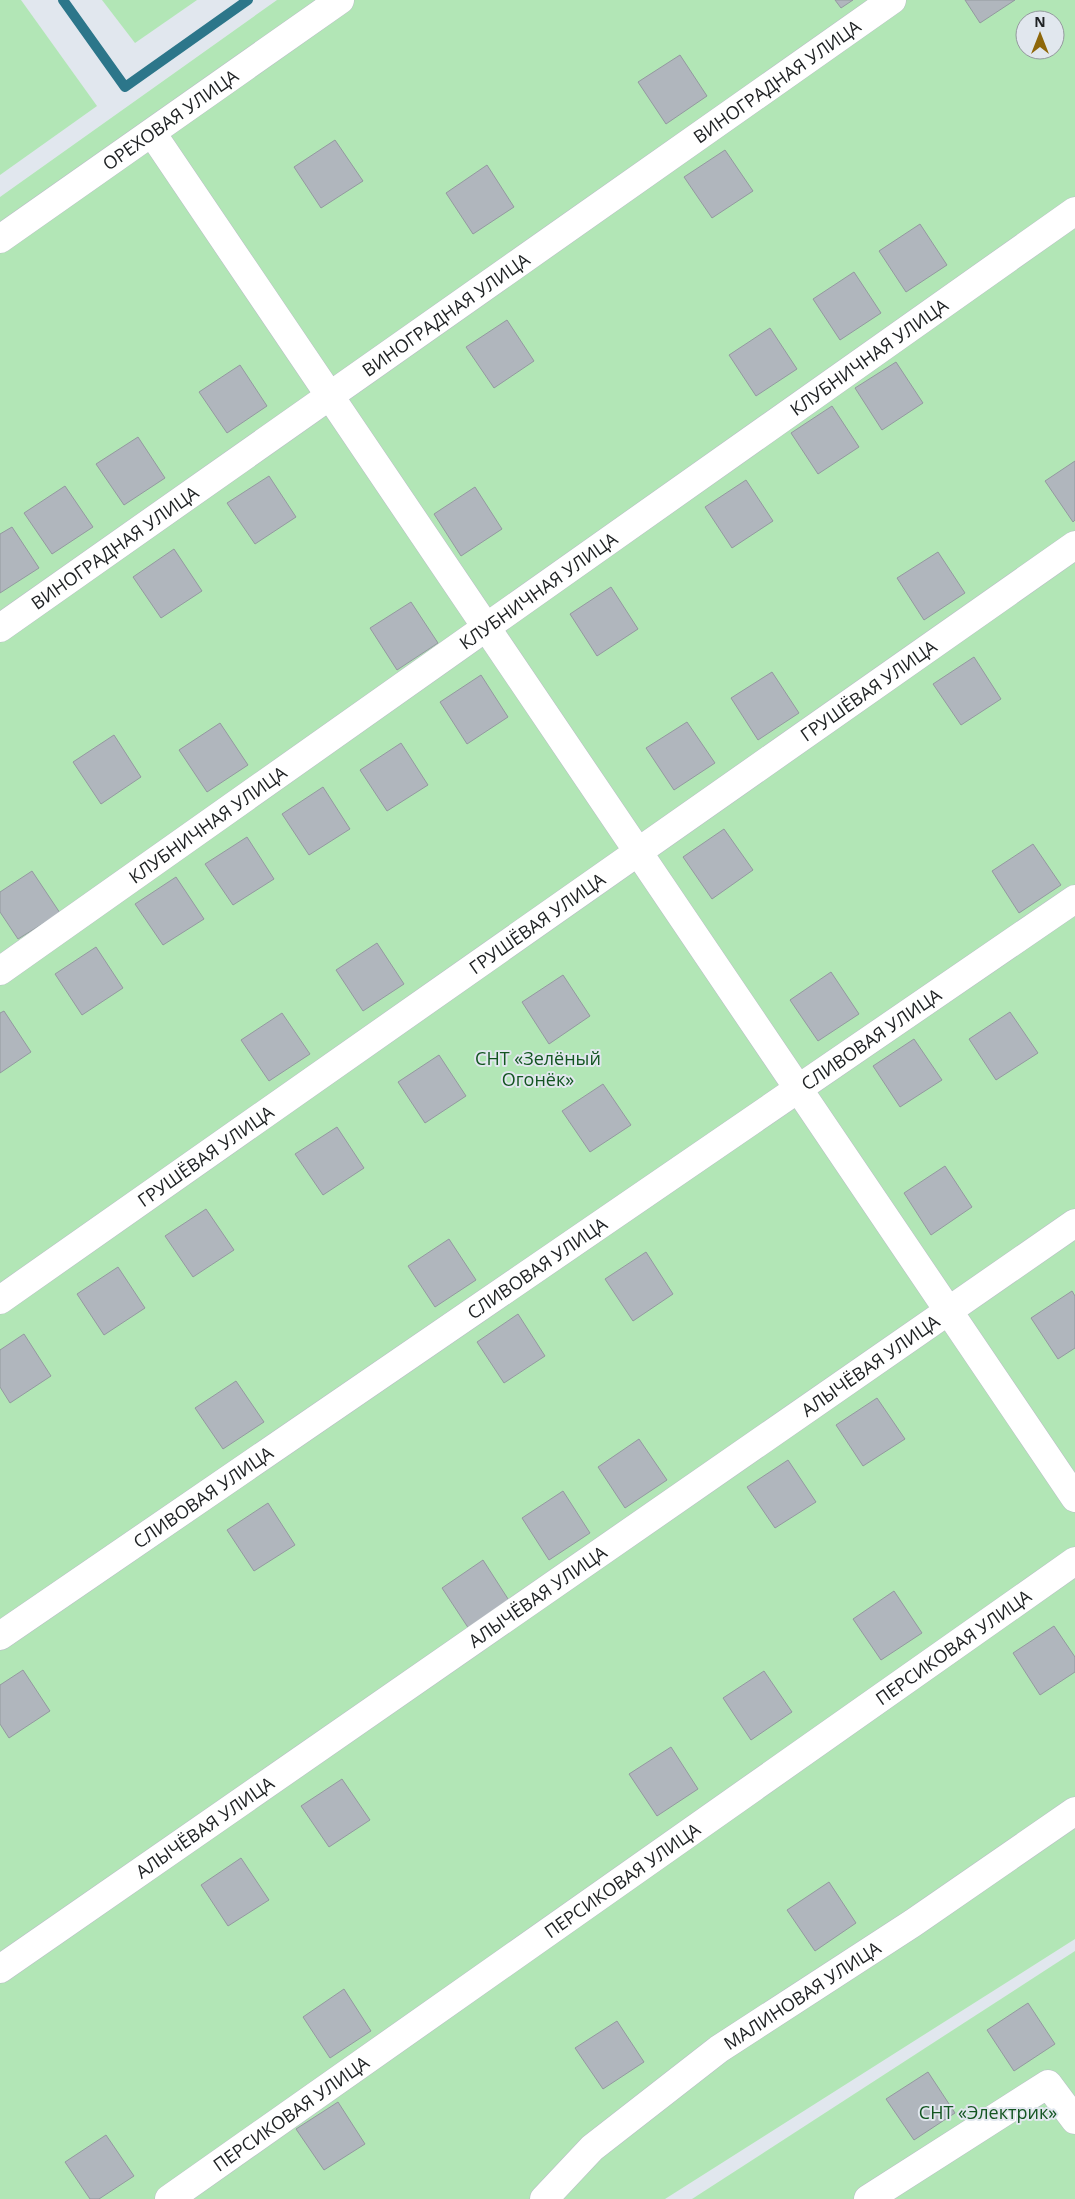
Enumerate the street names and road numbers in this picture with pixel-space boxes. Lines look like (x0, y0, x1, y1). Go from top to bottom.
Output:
street label: ВИНОГРАДНАЯ УЛИЦА (688, 14, 866, 148)
street label: ОРЕХОВАЯ УЛИЦА (98, 63, 243, 175)
street label: ВИНОГРАДНАЯ УЛИЦА (357, 247, 535, 381)
street label: КЛУБНИЧНАЯ УЛИЦА (785, 292, 953, 421)
street label: ВИНОГРАДНАЯ УЛИЦА (26, 480, 203, 615)
street label: КЛУБНИЧНАЯ УЛИЦА (454, 526, 622, 655)
street label: ГРУШЁВАЯ УЛИЦА (795, 634, 942, 746)
street label: КЛУБНИЧНАЯ УЛИЦА (124, 760, 292, 888)
street label: ГРУШЁВАЯ УЛИЦА (464, 866, 610, 979)
street label: СЛИВОВАЯ УЛИЦА (796, 982, 946, 1095)
street label: ГРУШЁВАЯ УЛИЦА (133, 1099, 279, 1212)
street label: СЛИВОВАЯ УЛИЦА (462, 1211, 612, 1324)
street label: АЛЫЧЁВАЯ УЛИЦА (796, 1309, 944, 1422)
street label: СЛИВОВАЯ УЛИЦА (128, 1440, 278, 1553)
street label: АЛЫЧЁВАЯ УЛИЦА (463, 1539, 612, 1652)
street label: ПЕРСИКОВАЯ УЛИЦА (870, 1583, 1036, 1710)
street label: АЛЫЧЁВАЯ УЛИЦА (131, 1770, 279, 1883)
street label: ПЕРСИКОВАЯ УЛИЦА (539, 1817, 705, 1943)
street label: МАЛИНОВАЯ УЛИЦА (719, 1935, 886, 2055)
street label: ПЕРСИКОВАЯ УЛИЦА (208, 2050, 374, 2176)

